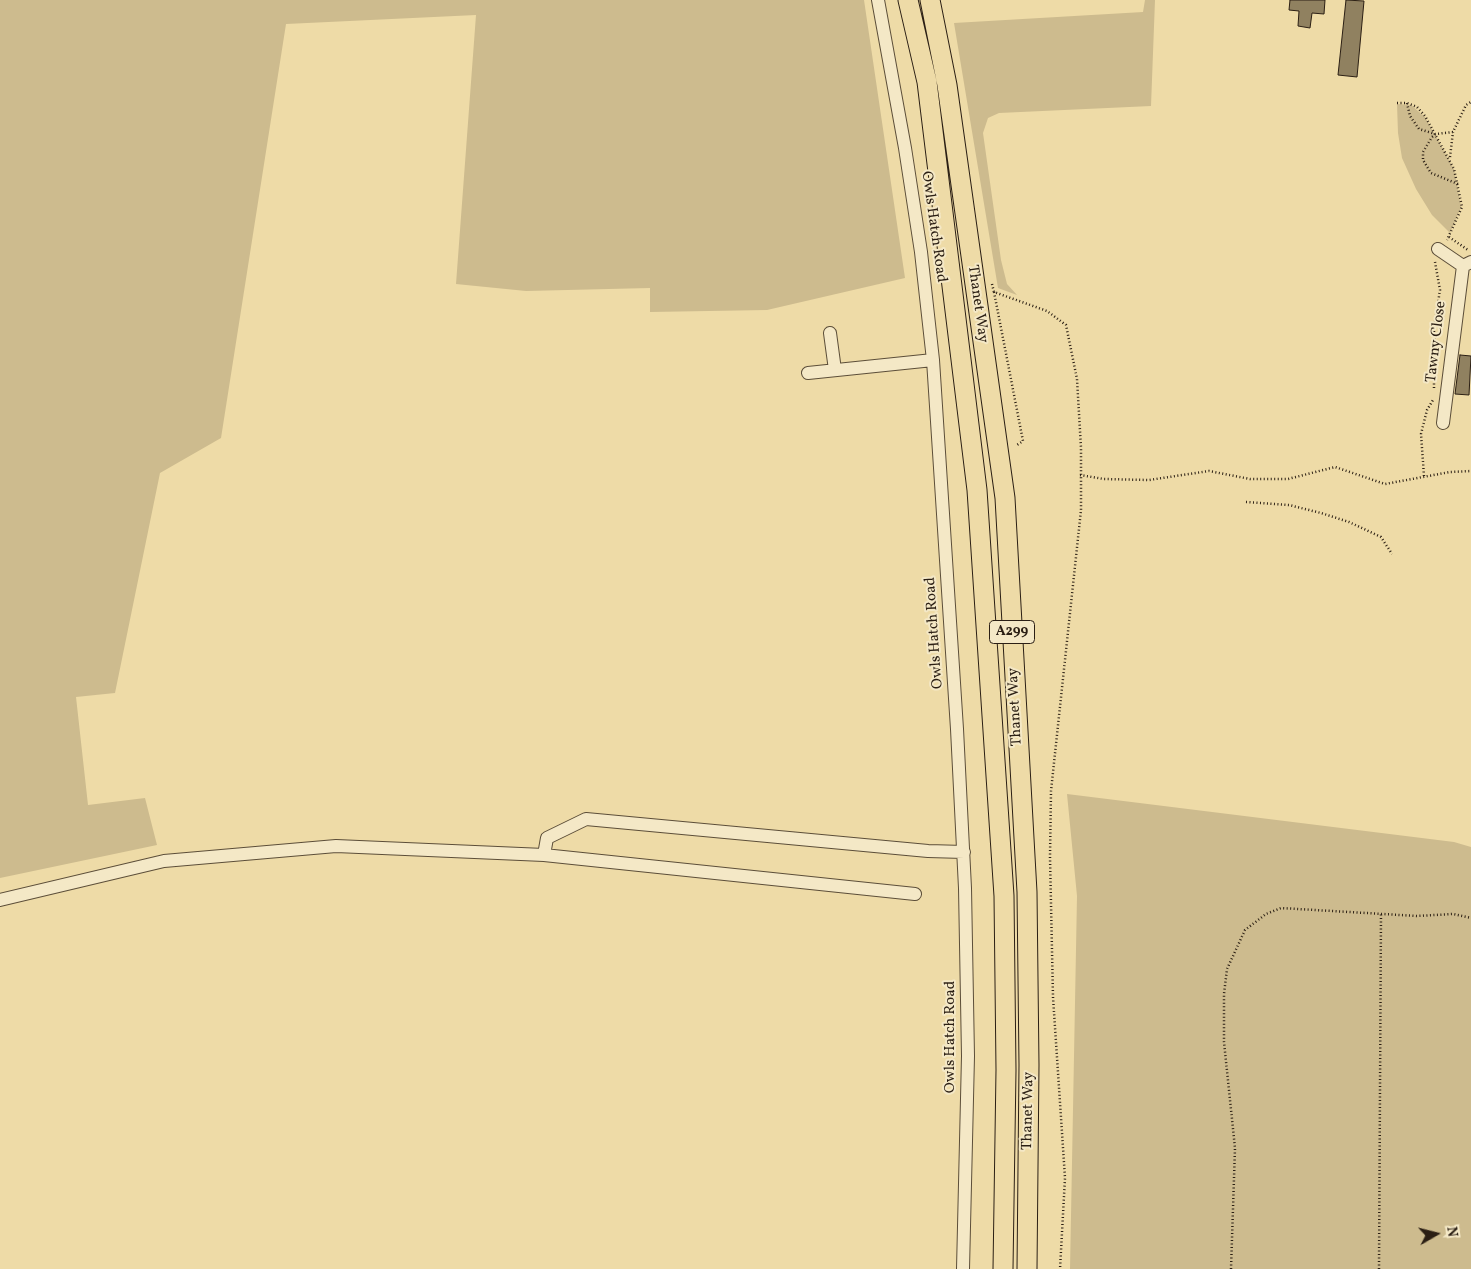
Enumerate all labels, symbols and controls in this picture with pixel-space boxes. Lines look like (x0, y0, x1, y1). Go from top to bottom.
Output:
street label: Owls Hatch Road (916, 170, 950, 284)
street label: Thanet Way (963, 264, 991, 344)
street label: Tawny Close (1423, 300, 1451, 384)
street label: Owls Hatch Road (922, 576, 948, 690)
road number: A299 (990, 620, 1034, 644)
street label: Thanet Way (1005, 667, 1027, 747)
street label: Owls Hatch Road (942, 981, 960, 1093)
street label: Thanet Way (1019, 1072, 1039, 1150)
north arrow (1411, 1209, 1461, 1259)
text: N (1441, 1225, 1461, 1238)

